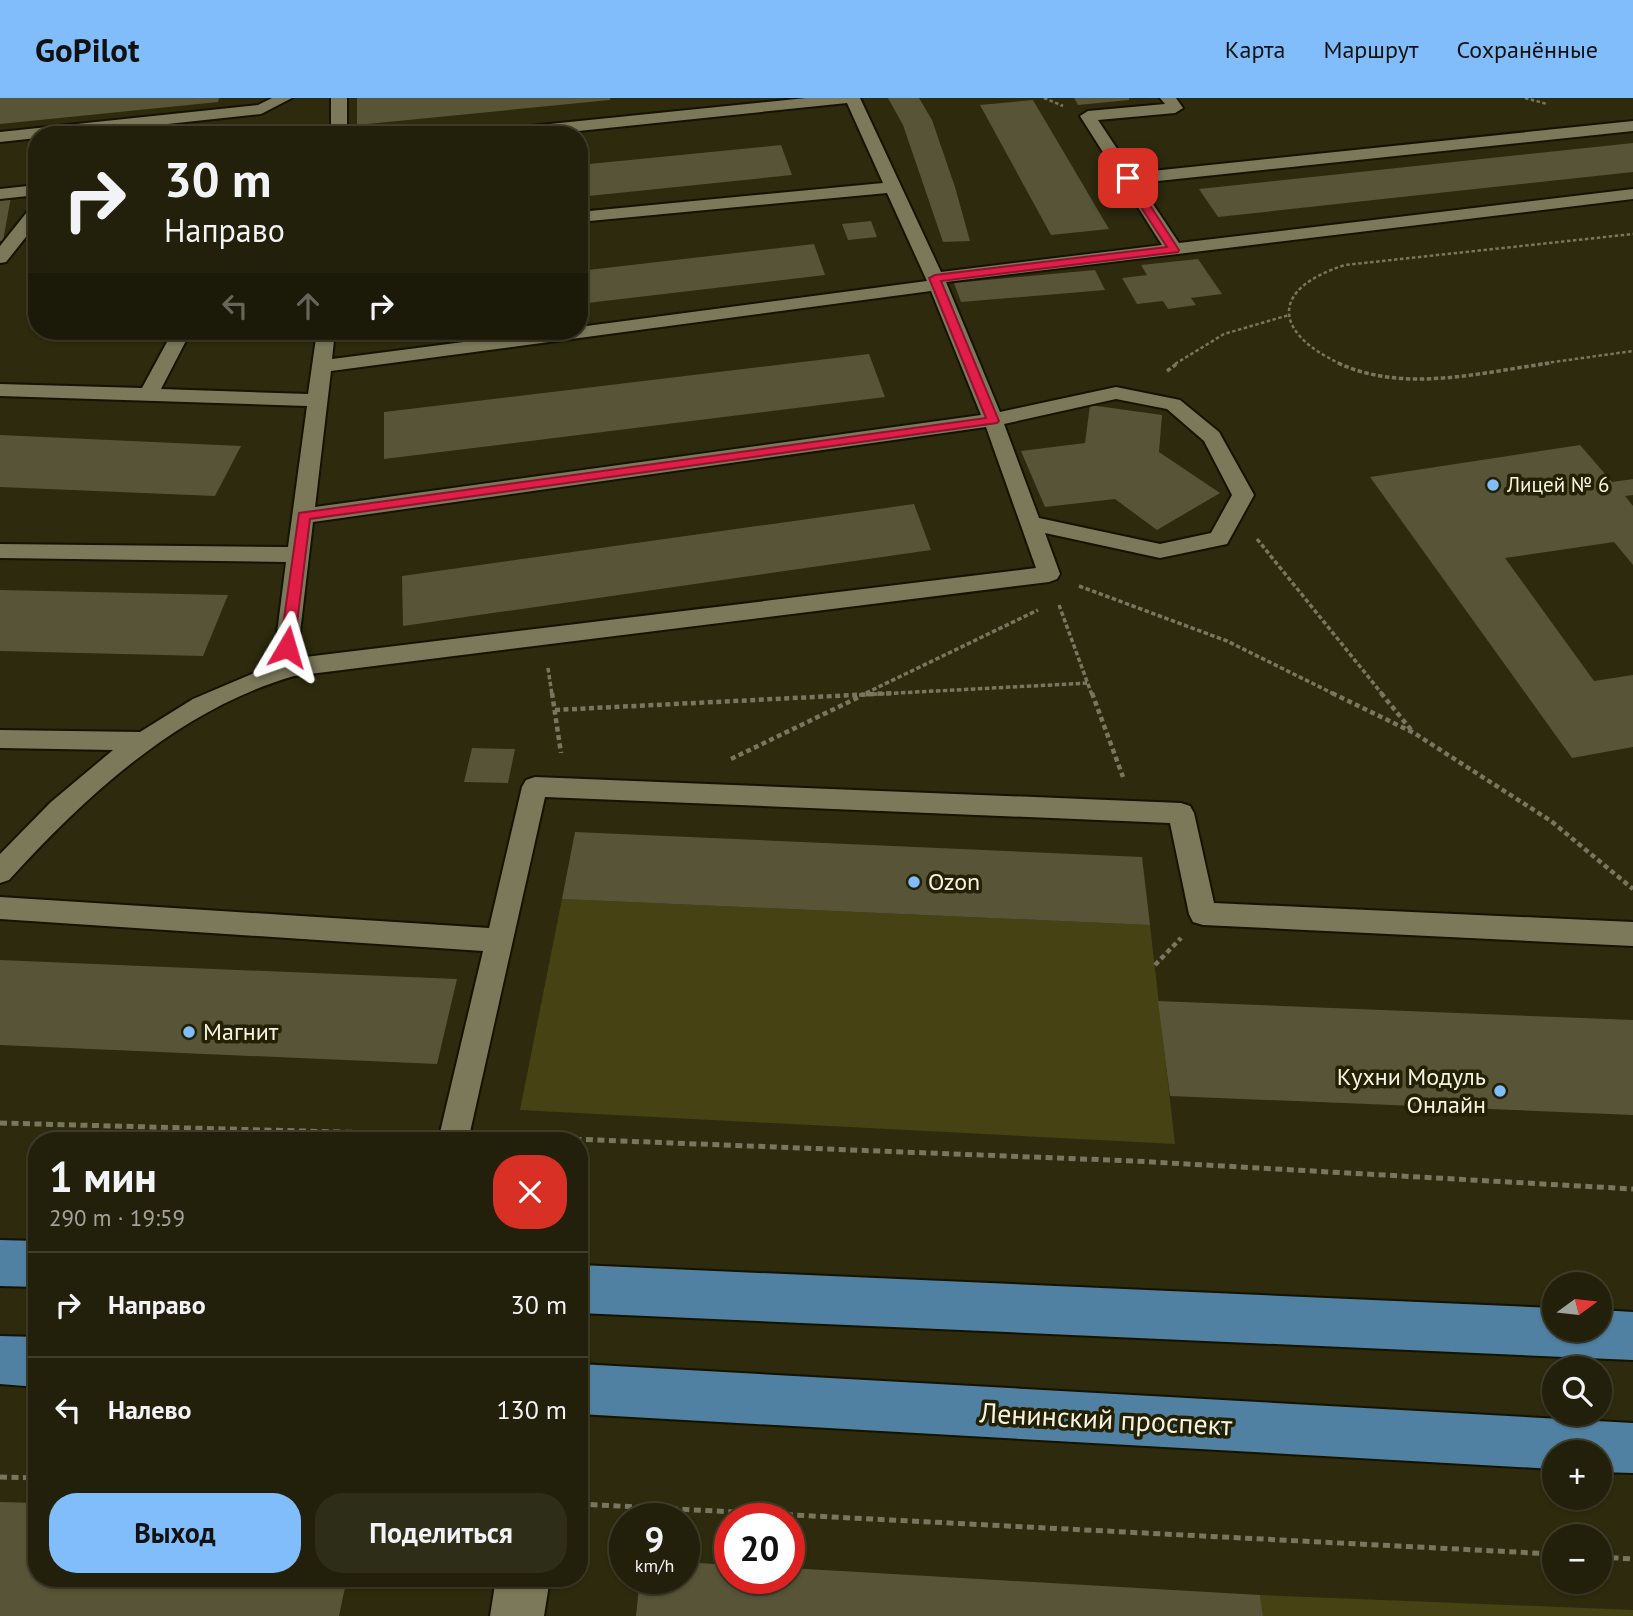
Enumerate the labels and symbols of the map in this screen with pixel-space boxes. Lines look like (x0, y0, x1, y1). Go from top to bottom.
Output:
pin (1098, 148, 1158, 208)
place label: Лицей № 6 (1506, 471, 1609, 498)
marker: Лицей № 6 (1485, 477, 1501, 493)
position arrow (250, 610, 324, 684)
place label: Ozon (928, 866, 980, 897)
marker: Ozon (906, 874, 922, 890)
place label: Магнит (203, 1016, 279, 1047)
marker: Магнит (181, 1024, 197, 1040)
place label: Кухни Модуль Онлайн (1337, 1061, 1486, 1120)
marker: Кухни Модуль Онлайн (1492, 1083, 1508, 1099)
north arrow (1542, 1272, 1612, 1342)
street label: Ленинский проспект (978, 1393, 1234, 1444)
speed limit sign: 20 (714, 1503, 805, 1594)

